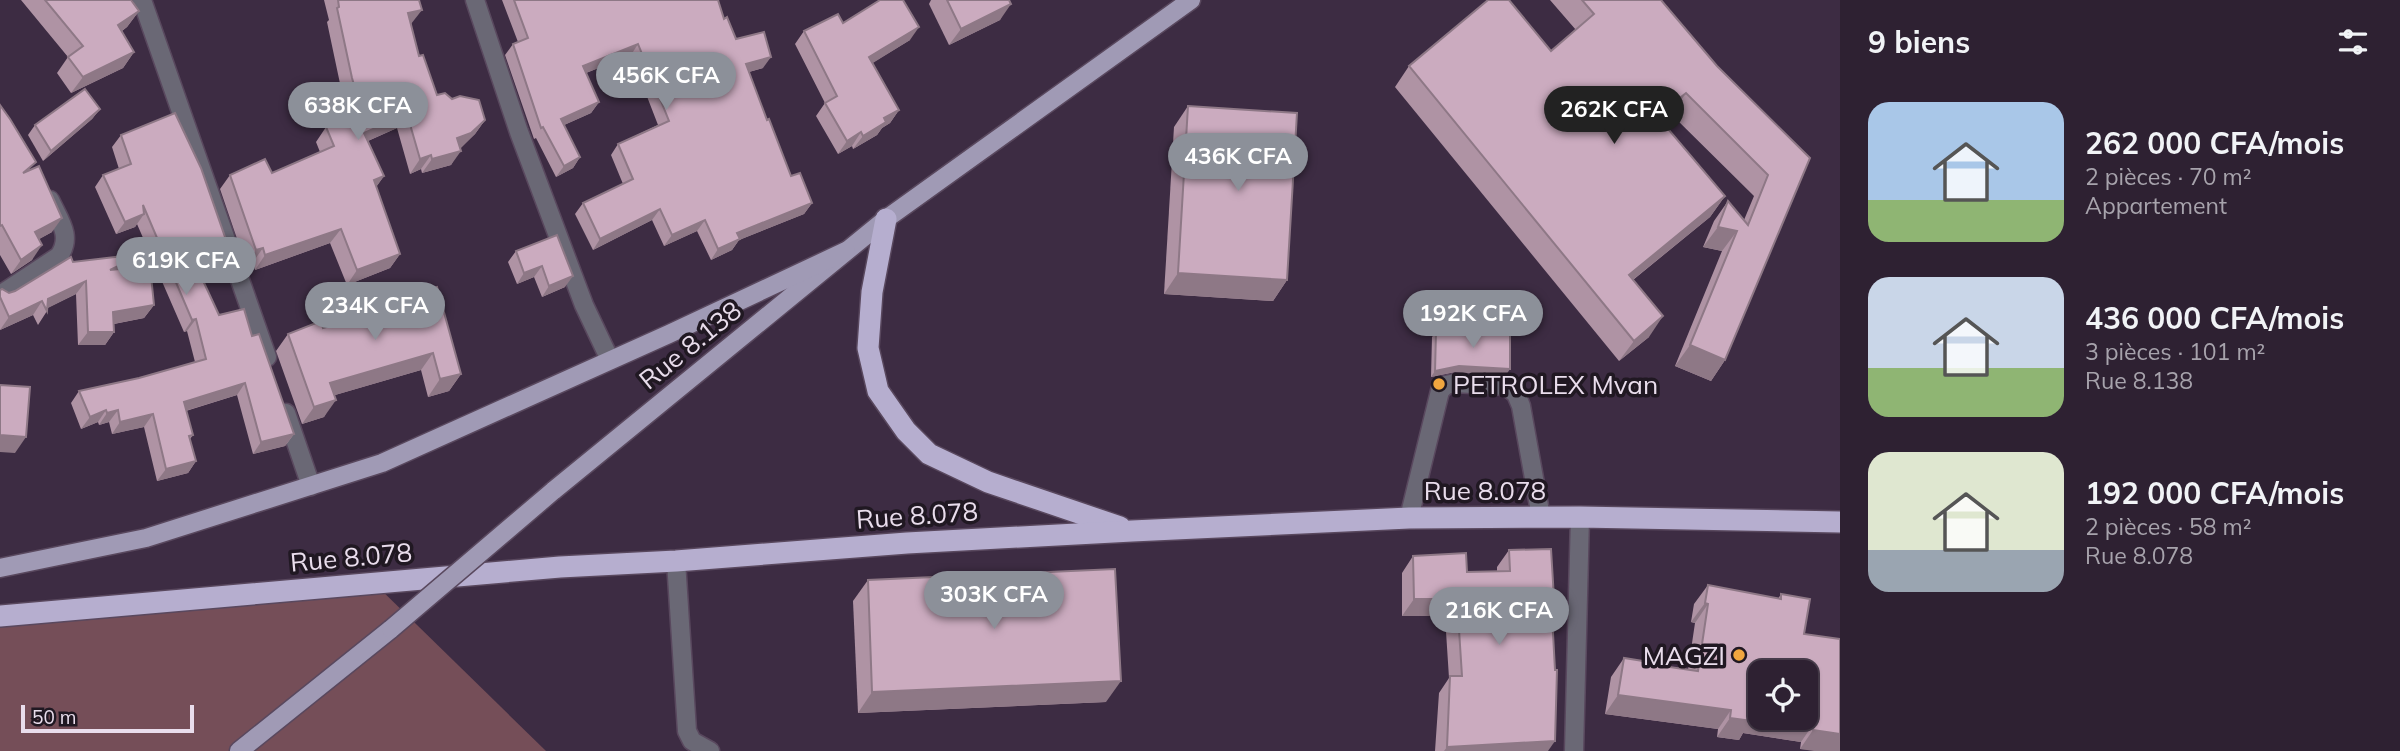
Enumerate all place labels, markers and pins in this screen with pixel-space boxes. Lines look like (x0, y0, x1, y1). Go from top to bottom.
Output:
pin: 456K CFA (594, 52, 738, 112)
pin: 638K CFA (286, 82, 430, 142)
pin: 262K CFA (1542, 86, 1686, 146)
pin: 436K CFA (1166, 134, 1310, 193)
pin: 619K CFA (114, 238, 258, 297)
pin: 234K CFA (303, 282, 447, 342)
pin: 192K CFA (1401, 290, 1545, 350)
place label: PETROLEX Mvan (1453, 368, 1658, 401)
marker: PETROLEX Mvan (1431, 376, 1447, 392)
pin: 303K CFA (922, 572, 1066, 631)
pin: 216K CFA (1427, 588, 1571, 647)
place label: MAGZI (1643, 639, 1725, 672)
marker: MAGZI (1731, 647, 1747, 663)

